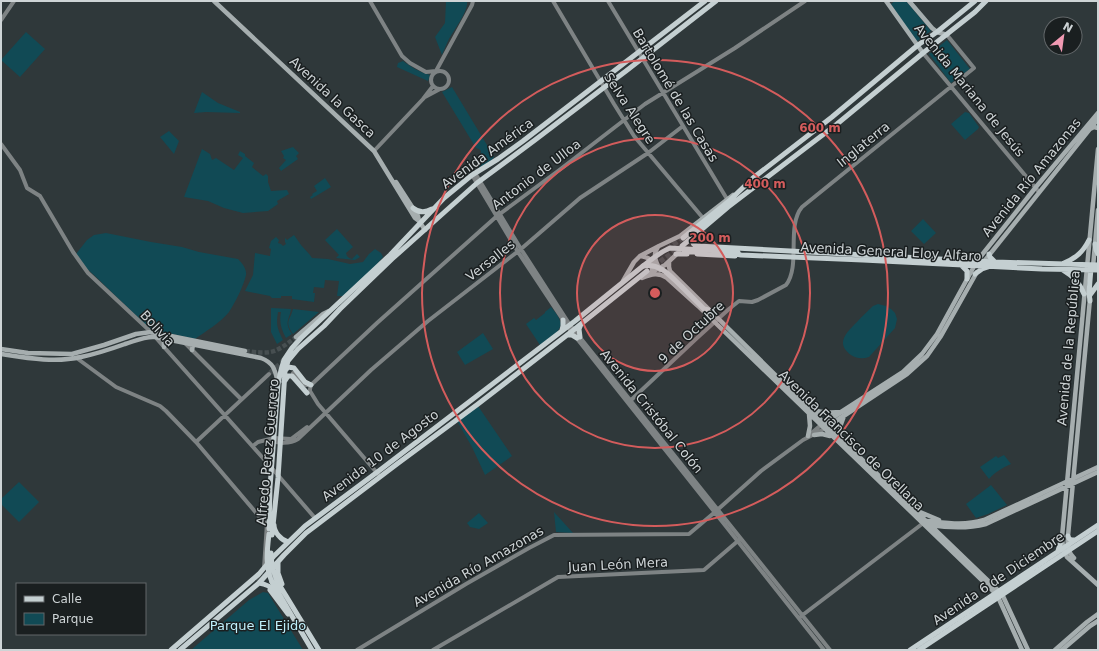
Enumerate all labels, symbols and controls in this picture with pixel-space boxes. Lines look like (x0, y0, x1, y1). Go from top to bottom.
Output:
north arrow (1043, 16, 1083, 56)
text: N (1060, 20, 1075, 36)
street label: Avenida Mariana de Jesús (911, 21, 1028, 160)
street label: Bartolomé de las Casas (630, 26, 722, 165)
street label: Avenida la Gasca (287, 54, 379, 141)
street label: Selva Alegre (601, 70, 658, 147)
street label: Avenida América (439, 115, 536, 192)
street label: Avenida Río Amazonas (979, 115, 1084, 240)
street label: Inglaterra (834, 119, 893, 170)
text: 600 m (799, 121, 841, 135)
street label: Antonio de Ulloa (489, 136, 584, 213)
text: 400 m (744, 177, 786, 191)
text: 200 m (689, 231, 731, 245)
street label: Versalles (463, 237, 518, 284)
street label: Avenida General Eloy Alfaro (800, 239, 982, 264)
street label: Avenida de la República (1054, 270, 1083, 426)
centre of rings (648, 286, 662, 300)
street label: 9 de Octubre (655, 298, 727, 367)
street label: Bolivia (137, 307, 178, 349)
street label: Avenida Cristóbal Colón (597, 346, 706, 476)
street label: Avenida Francisco de Orellana (776, 367, 927, 514)
street label: Alfredo Perez Guerrero (254, 378, 281, 526)
street label: Avenida 10 de Agosto (319, 407, 442, 504)
street label: Avenida Río Amazonas (410, 523, 546, 610)
street label: Avenida 6 de Diciembre (930, 529, 1067, 628)
street label: Juan León Mera (567, 554, 668, 575)
legend (16, 583, 146, 635)
text: Calle (52, 592, 82, 606)
text: Parque (52, 612, 93, 626)
park label: Parque El Ejido (210, 618, 306, 633)

